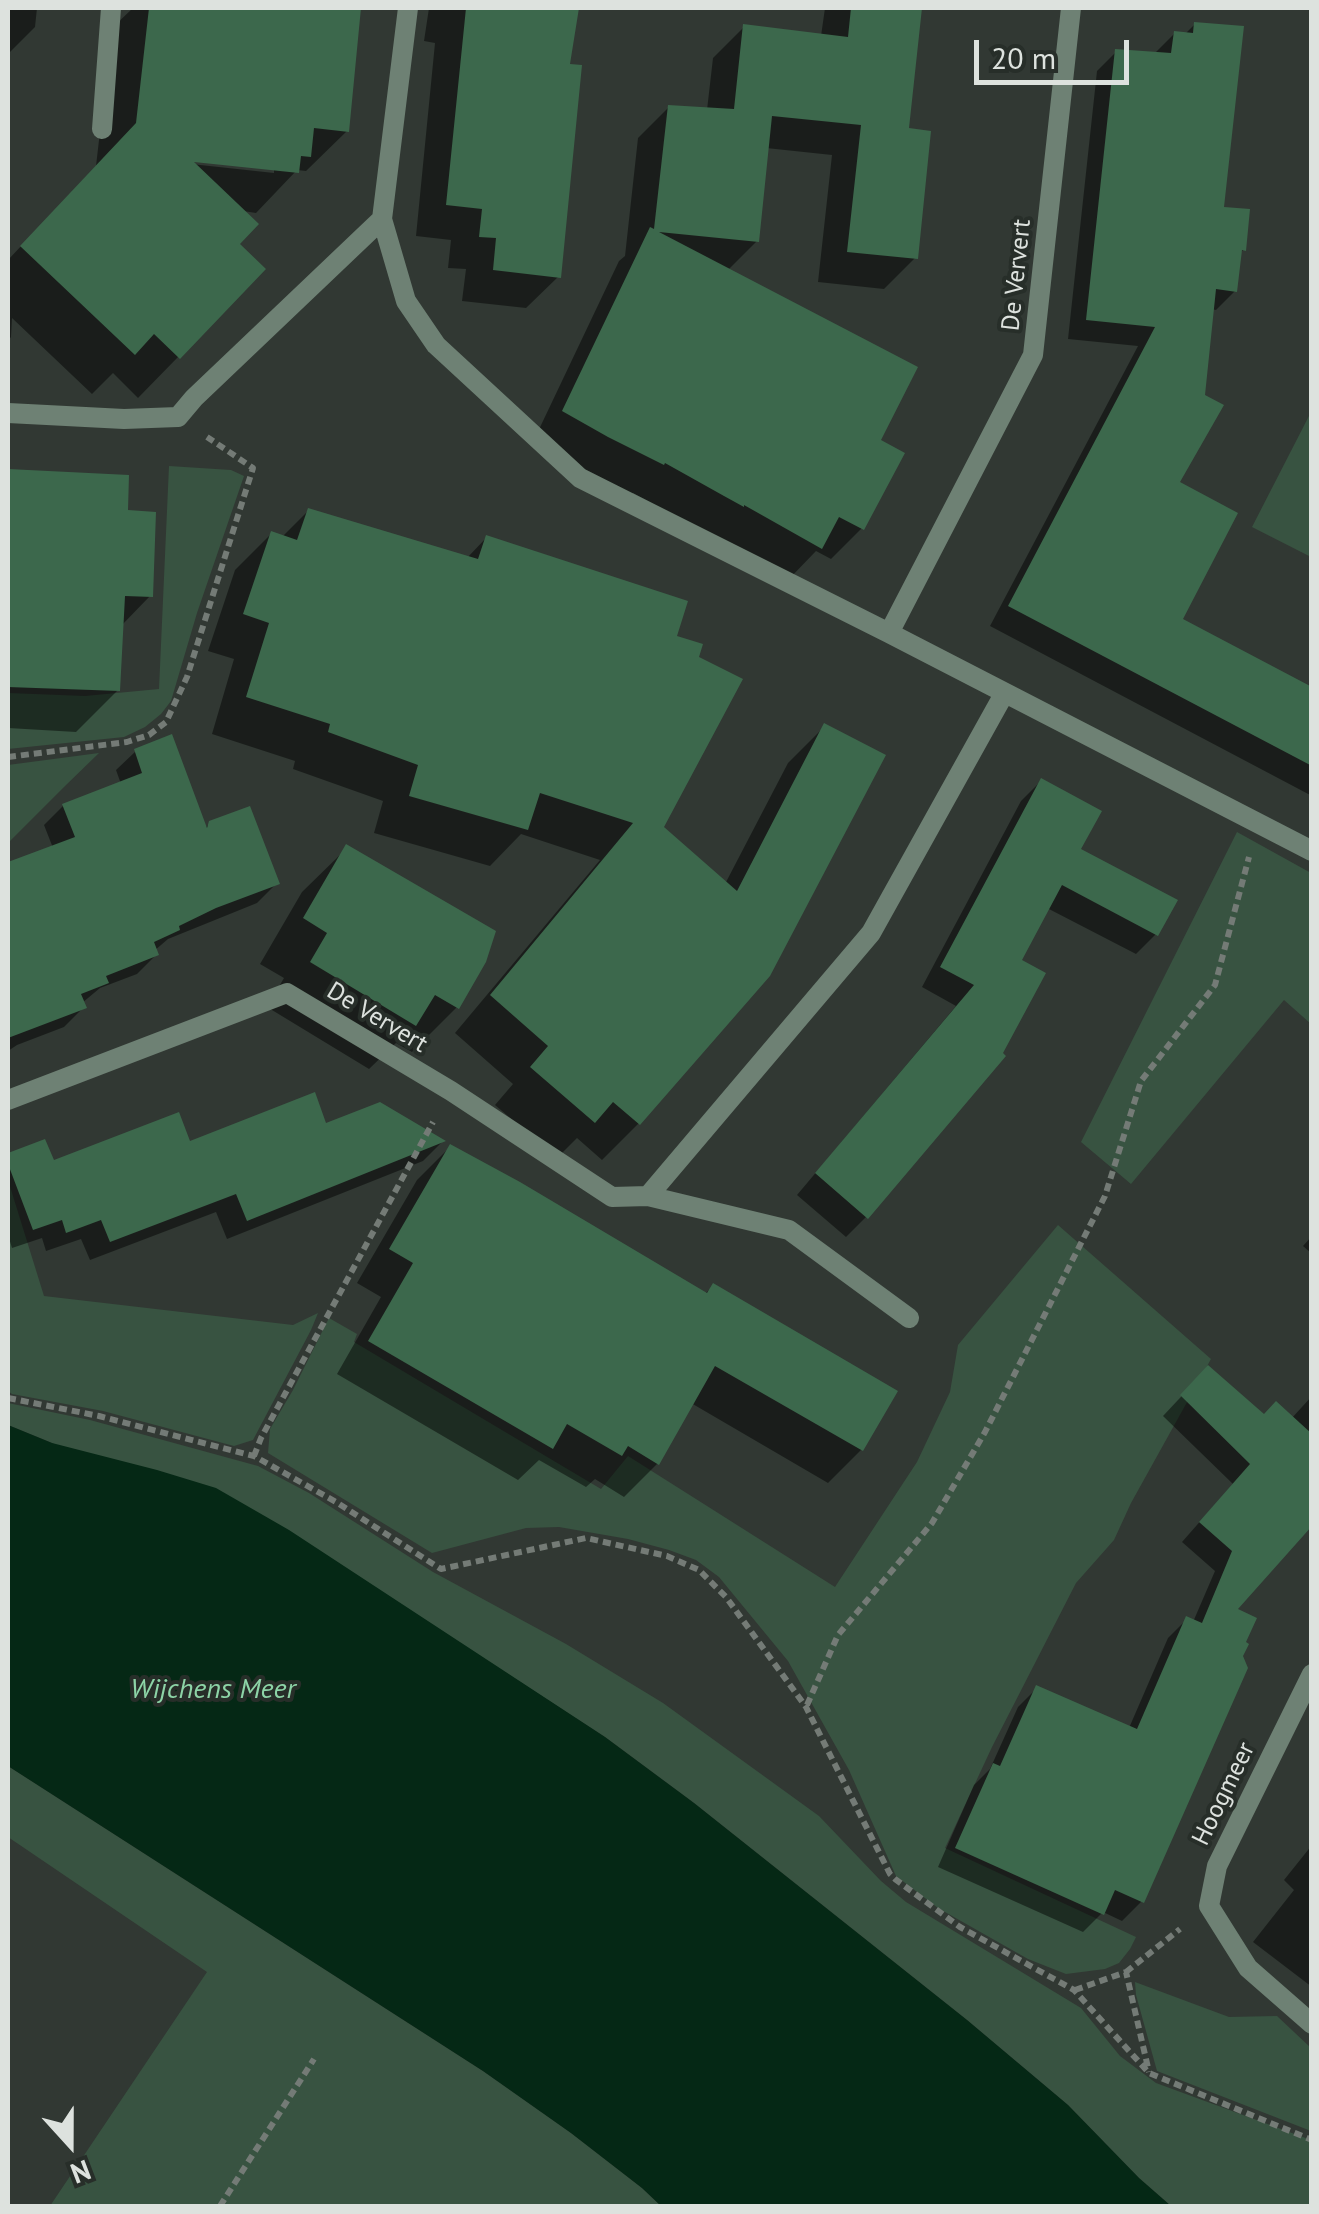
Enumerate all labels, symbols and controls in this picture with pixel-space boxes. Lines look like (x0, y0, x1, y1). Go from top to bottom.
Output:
scale bar (979, 20, 1134, 82)
text: 20 m (991, 38, 1056, 77)
street label: De Ververt (996, 218, 1038, 332)
street label: De Ververt (321, 976, 433, 1060)
water label: Wijchens Meer (130, 1673, 296, 1707)
street label: Hoogmeer (1186, 1738, 1262, 1850)
north arrow (20, 2094, 120, 2194)
text: N (66, 2152, 96, 2193)

